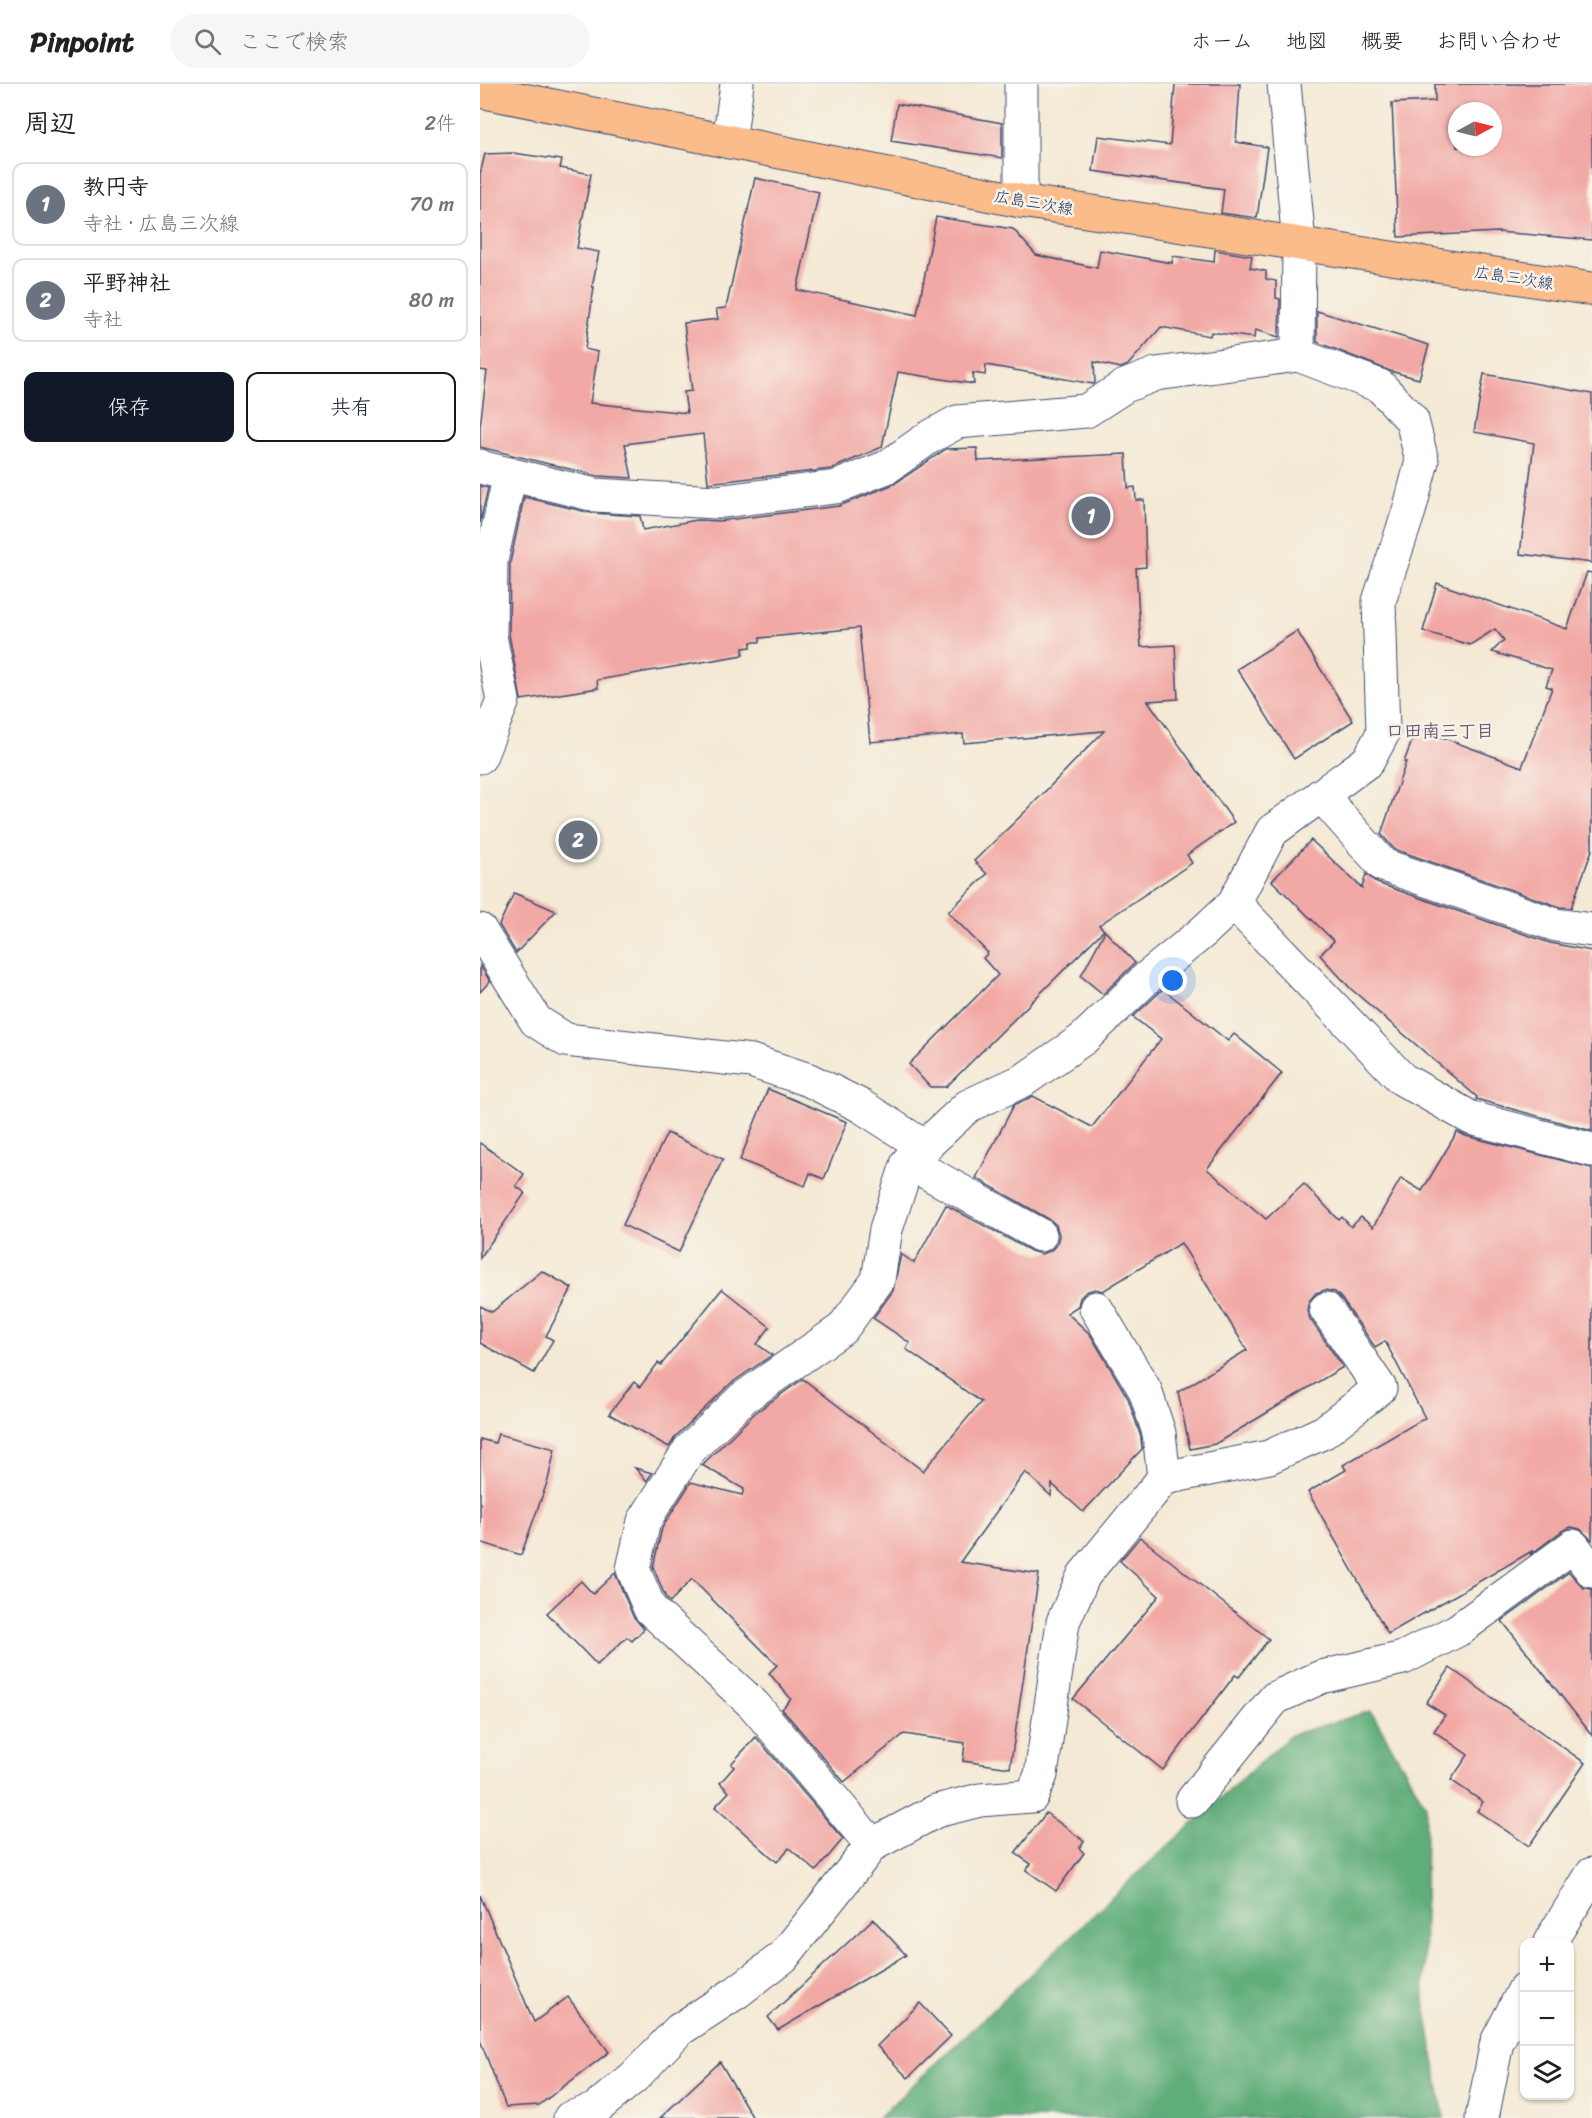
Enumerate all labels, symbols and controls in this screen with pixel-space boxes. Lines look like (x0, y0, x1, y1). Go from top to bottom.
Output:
search box (170, 14, 590, 68)
text: Pinpoint (30, 17, 134, 66)
text: ここで検索 (239, 22, 349, 61)
text: ホーム (1191, 22, 1253, 60)
text: 地図 (1286, 22, 1328, 60)
text: 概要 (1361, 22, 1403, 60)
text: お問い合わせ (1436, 22, 1562, 60)
icon: search (191, 25, 224, 58)
text: 周辺 (24, 100, 76, 146)
north arrow (1448, 102, 1502, 156)
text: 2件 (424, 106, 456, 141)
text: 教円寺 (83, 167, 149, 206)
street label: 広島三次線 (992, 181, 1076, 224)
text: 1 (41, 187, 50, 222)
text: 70 m (409, 187, 454, 222)
text: 寺社 · 広島三次線 (83, 206, 239, 241)
street label: 広島三次線 (1472, 257, 1556, 298)
text: 平野神社 (83, 263, 171, 302)
text: 2 (40, 283, 51, 318)
text: 80 m (409, 283, 454, 318)
text: 寺社 (83, 302, 123, 337)
button: 保存 (24, 372, 234, 442)
button: 共有 (246, 372, 456, 442)
pin: 1 (1072, 494, 1110, 538)
district label: 口田南三丁目 (1386, 715, 1494, 747)
pin: 2 (558, 818, 598, 862)
your location (1158, 966, 1187, 995)
map controls (1520, 1938, 1574, 2100)
button: + (1520, 1938, 1574, 1992)
button: − (1520, 1992, 1574, 2046)
button: layers (1520, 2046, 1574, 2100)

